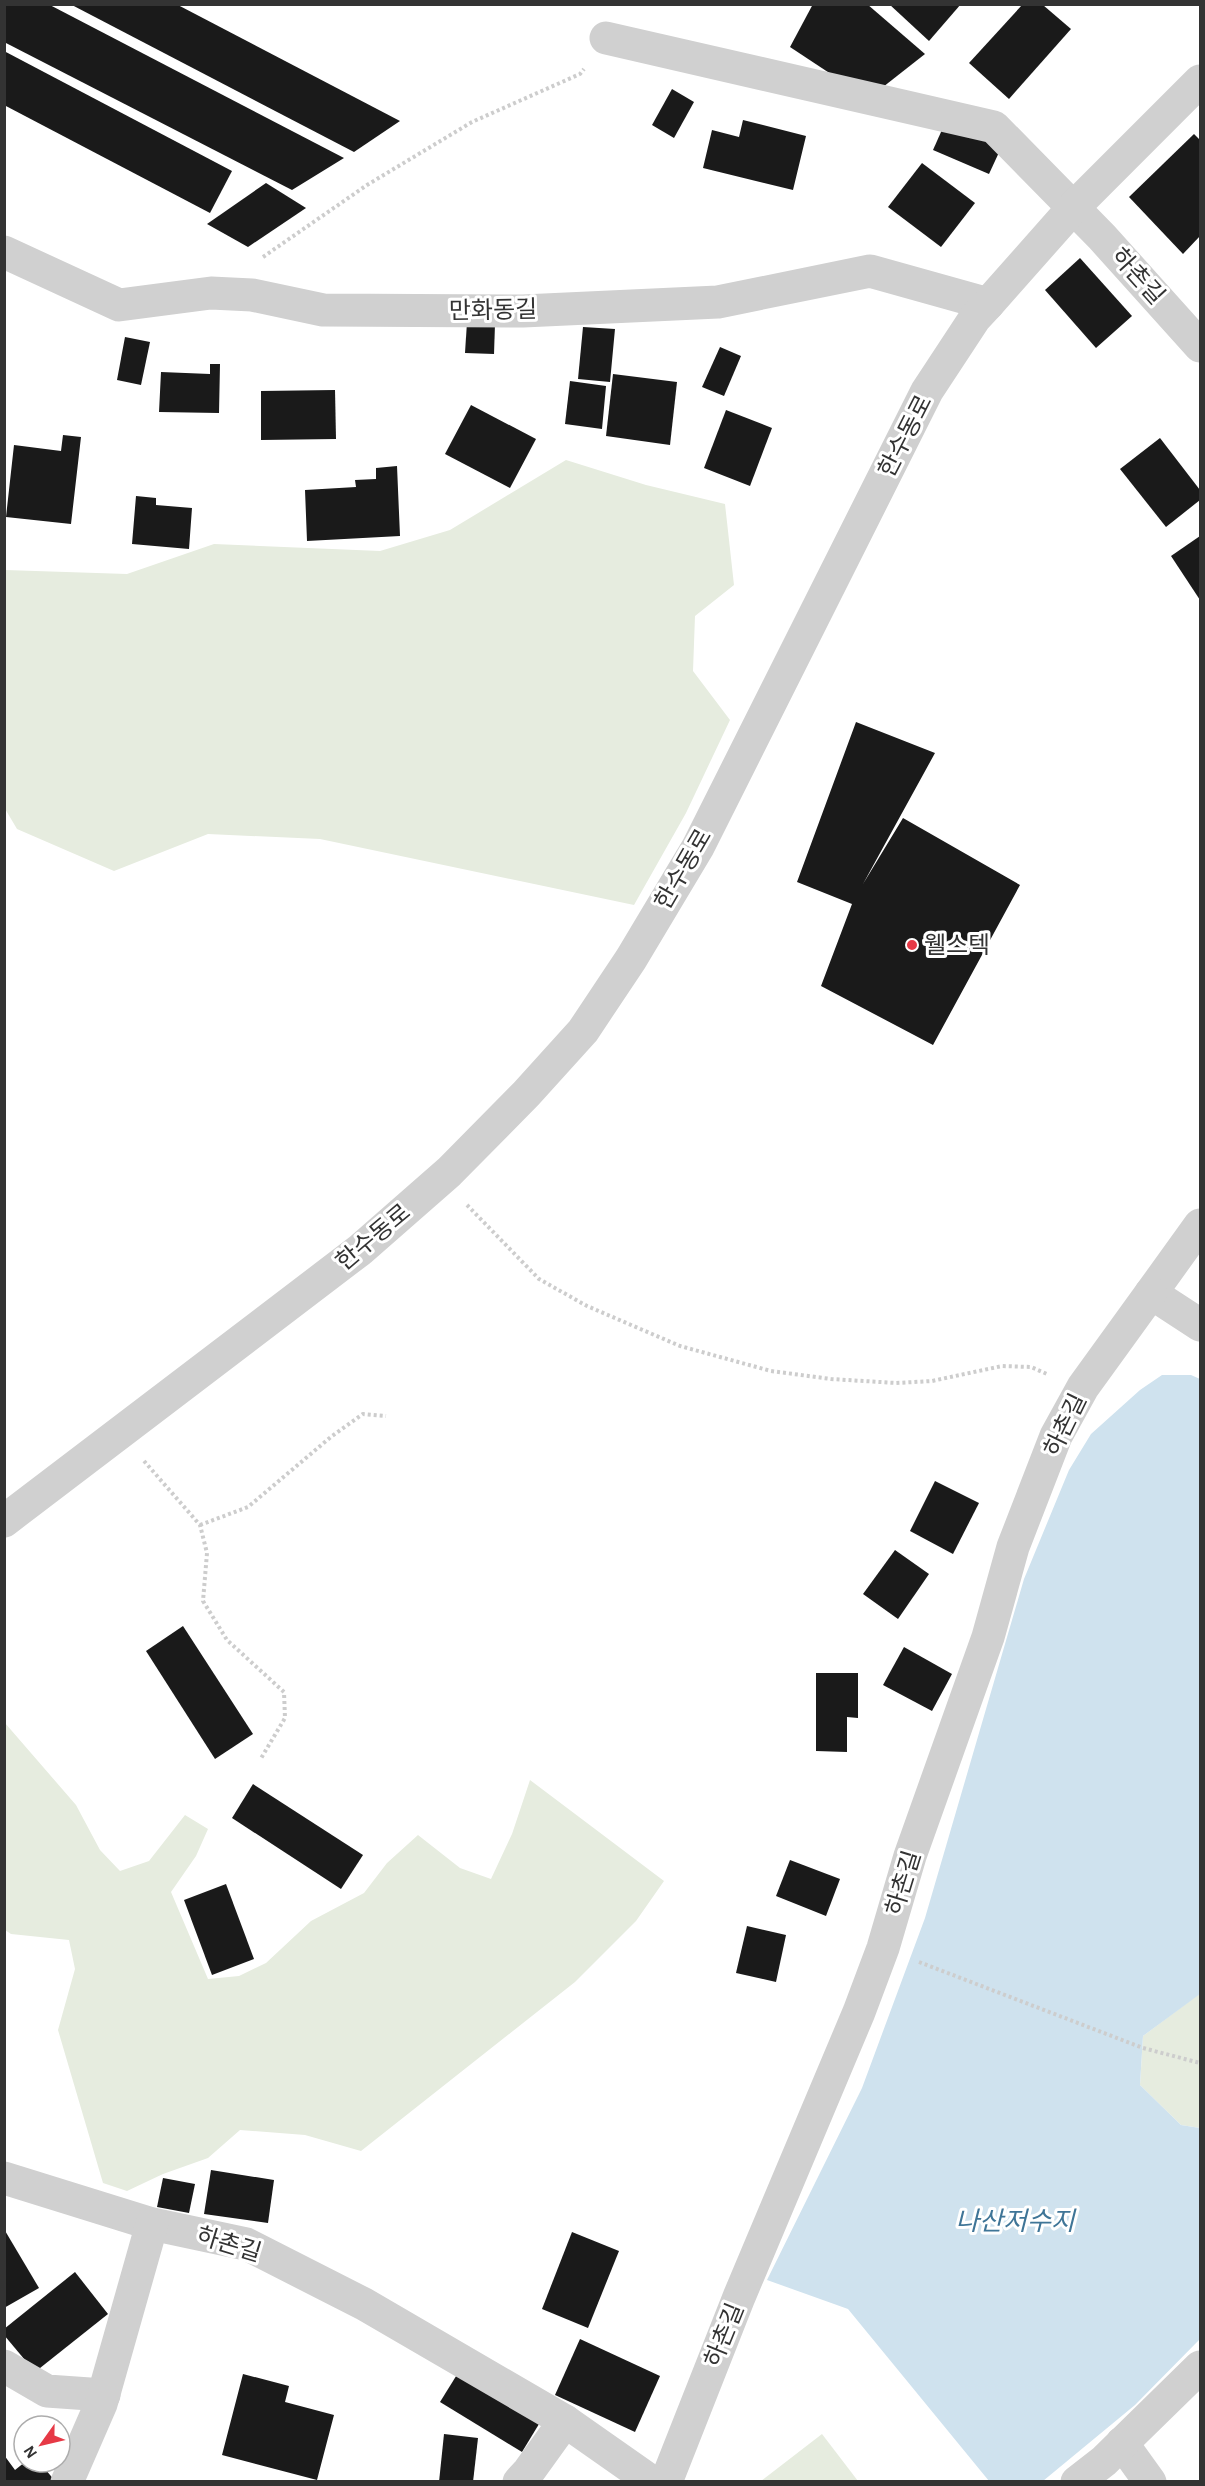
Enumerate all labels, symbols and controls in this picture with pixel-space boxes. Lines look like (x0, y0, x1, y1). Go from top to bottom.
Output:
street label: 하촌길 (1106, 243, 1169, 309)
street label: 만화동길 (449, 297, 537, 324)
street label: 한수동로 (874, 391, 937, 481)
street label: 한수동로 (651, 825, 716, 914)
place label: 웰스텍 (924, 933, 990, 958)
marker: 웰스텍 (905, 938, 919, 952)
street label: 한수동로 (331, 1199, 415, 1275)
street label: 하촌길 (1040, 1390, 1091, 1460)
street label: 하촌길 (882, 1848, 925, 1918)
water label: 나산저수지 (955, 2208, 1077, 2235)
street label: 하촌길 (194, 2223, 264, 2266)
street label: 하촌길 (700, 2300, 748, 2371)
north arrow (12, 2414, 72, 2474)
text: N (21, 2443, 40, 2461)

